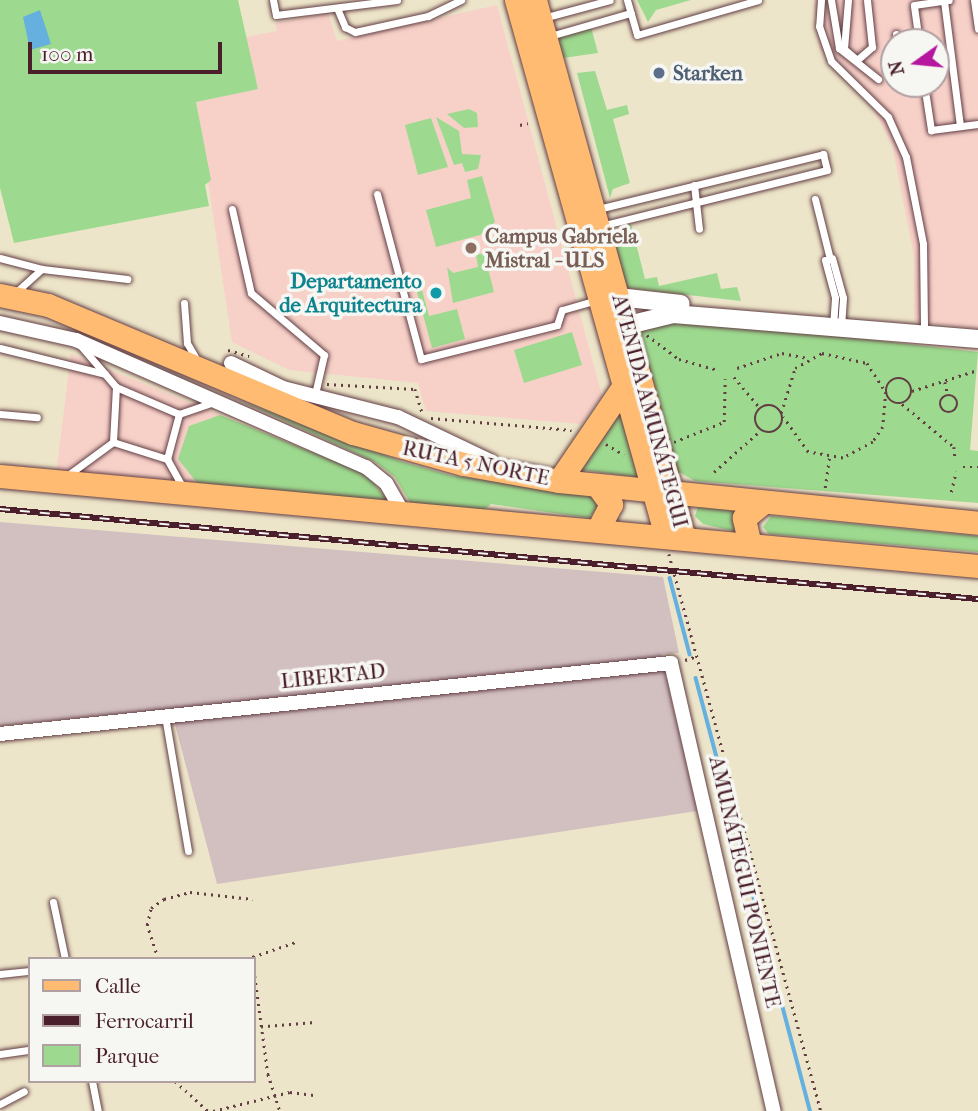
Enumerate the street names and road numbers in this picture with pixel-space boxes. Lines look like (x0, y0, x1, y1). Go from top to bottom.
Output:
street label: AVENIDA AMUNÁTEGUI (607, 291, 693, 531)
street label: RUTA 5 NORTE (400, 435, 552, 491)
street label: LIBERTAD (279, 658, 387, 694)
street label: AMUNÁTEGUI PONIENTE (704, 754, 786, 1010)

